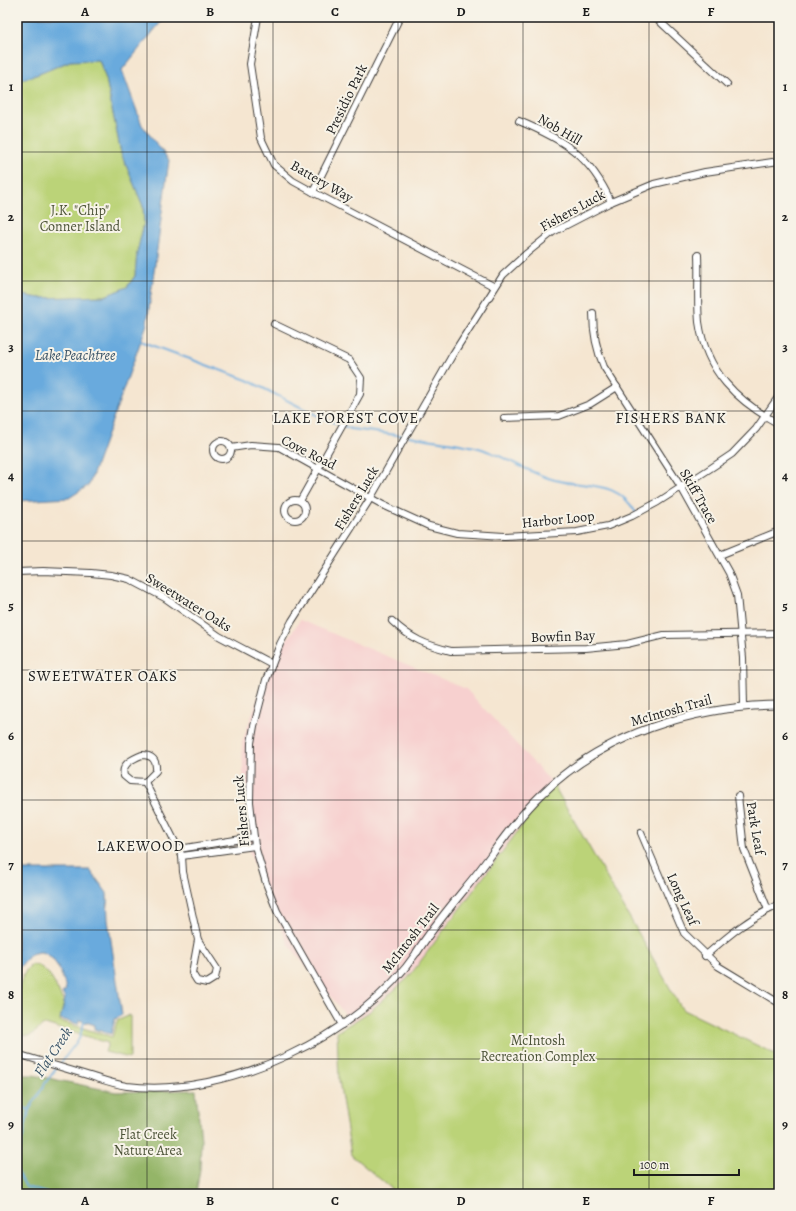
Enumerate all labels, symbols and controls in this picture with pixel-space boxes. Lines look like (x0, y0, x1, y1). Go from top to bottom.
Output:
text: A (80, 3, 90, 20)
text: B (206, 3, 214, 20)
text: C (331, 3, 339, 20)
text: D (456, 3, 466, 20)
text: E (582, 3, 590, 20)
text: F (708, 3, 715, 20)
street label: Presidio Park (321, 61, 372, 138)
text: 1 (9, 78, 14, 95)
text: 1 (783, 78, 788, 95)
street label: Nob Hill (534, 109, 586, 150)
street label: Battery Way (287, 156, 357, 207)
street label: Fishers Luck (536, 185, 608, 236)
park label: J.K. "Chip" Conner Island (40, 201, 121, 236)
text: 2 (8, 208, 15, 225)
text: 2 (782, 208, 789, 225)
text: 3 (8, 338, 14, 355)
text: 3 (782, 338, 788, 355)
water label: Lake Peachtree (35, 345, 116, 365)
district label: LAKE FOREST COVE (273, 408, 419, 428)
district label: FISHERS BANK (615, 408, 727, 428)
street label: Cove Road (278, 430, 340, 475)
street label: Fishers Luck (330, 463, 383, 534)
street label: Skiff Trace (675, 465, 722, 527)
text: 4 (8, 467, 14, 484)
text: 4 (782, 467, 788, 484)
street label: Harbor Loop (521, 506, 595, 533)
street label: Sweetwater Oaks (142, 568, 235, 636)
text: 5 (8, 597, 14, 614)
text: 5 (782, 597, 788, 614)
street label: Bowfin Bay (531, 626, 596, 647)
district label: SWEETWATER OAKS (28, 666, 178, 686)
street label: McIntosh Trail (628, 690, 714, 731)
text: 6 (8, 727, 14, 744)
text: 6 (782, 727, 788, 744)
street label: Fishers Luck (229, 774, 254, 847)
street label: Park Leaf (742, 800, 770, 858)
district label: LAKEWOOD (97, 836, 185, 856)
text: 7 (8, 856, 14, 873)
text: 7 (782, 856, 788, 873)
street label: Long Leaf (662, 870, 704, 931)
street label: McIntosh Trail (377, 899, 444, 977)
text: 8 (8, 986, 14, 1003)
text: 8 (782, 986, 788, 1003)
water label: Flat Creek (29, 1023, 77, 1081)
park label: McIntosh Recreation Complex (481, 1031, 596, 1066)
text: 9 (8, 1116, 14, 1133)
text: 9 (782, 1116, 788, 1133)
park label: Flat Creek Nature Area (114, 1125, 183, 1160)
scale bar (634, 1151, 739, 1177)
text: 100 m (640, 1157, 669, 1173)
text: A (80, 1192, 90, 1209)
text: B (206, 1192, 214, 1209)
text: C (331, 1192, 339, 1209)
text: D (456, 1192, 466, 1209)
text: E (582, 1192, 590, 1209)
text: F (708, 1192, 715, 1209)

